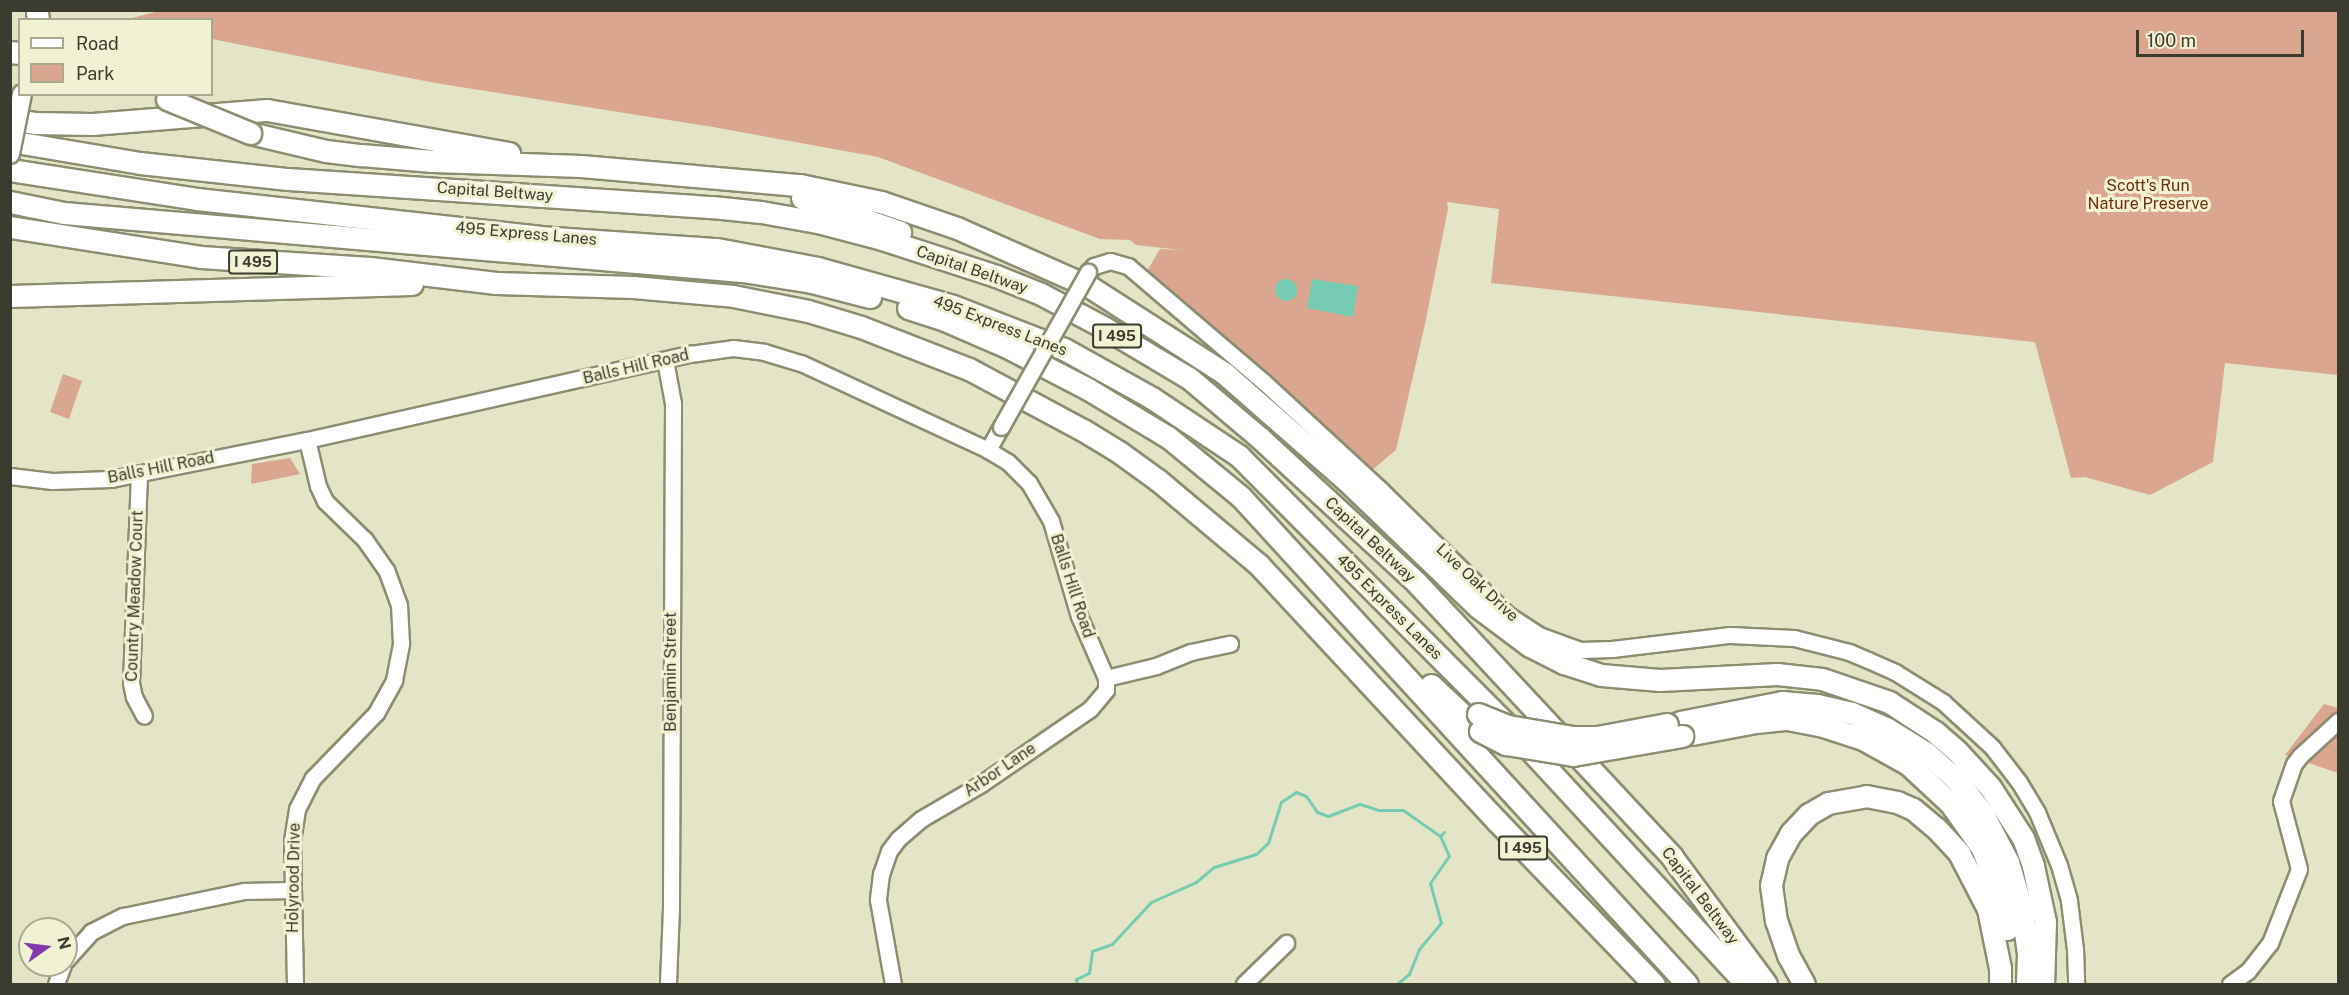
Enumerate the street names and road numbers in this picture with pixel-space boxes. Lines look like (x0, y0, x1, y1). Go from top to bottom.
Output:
street label: Capital Beltway (436, 178, 554, 206)
street label: 495 Express Lanes (454, 218, 598, 250)
street label: Capital Beltway (914, 242, 1030, 298)
road number: I 495 (228, 250, 278, 274)
street label: 495 Express Lanes (930, 292, 1070, 360)
road number: I 495 (1092, 324, 1142, 348)
street label: Balls Hill Road (581, 345, 691, 389)
street label: Balls Hill Road (106, 448, 216, 488)
street label: Capital Beltway (1321, 493, 1419, 587)
street label: Country Meadow Court (122, 510, 148, 682)
street label: Balls Hill Road (1046, 532, 1098, 640)
street label: Live Oak Drive (1432, 540, 1522, 626)
street label: 495 Express Lanes (1332, 550, 1446, 664)
street label: Benjamin Street (661, 612, 681, 732)
street label: Arbor Lane (960, 739, 1040, 801)
street label: Holyrood Drive (283, 823, 305, 933)
road number: I 495 (1498, 836, 1549, 860)
street label: Capital Beltway (1657, 844, 1743, 948)

